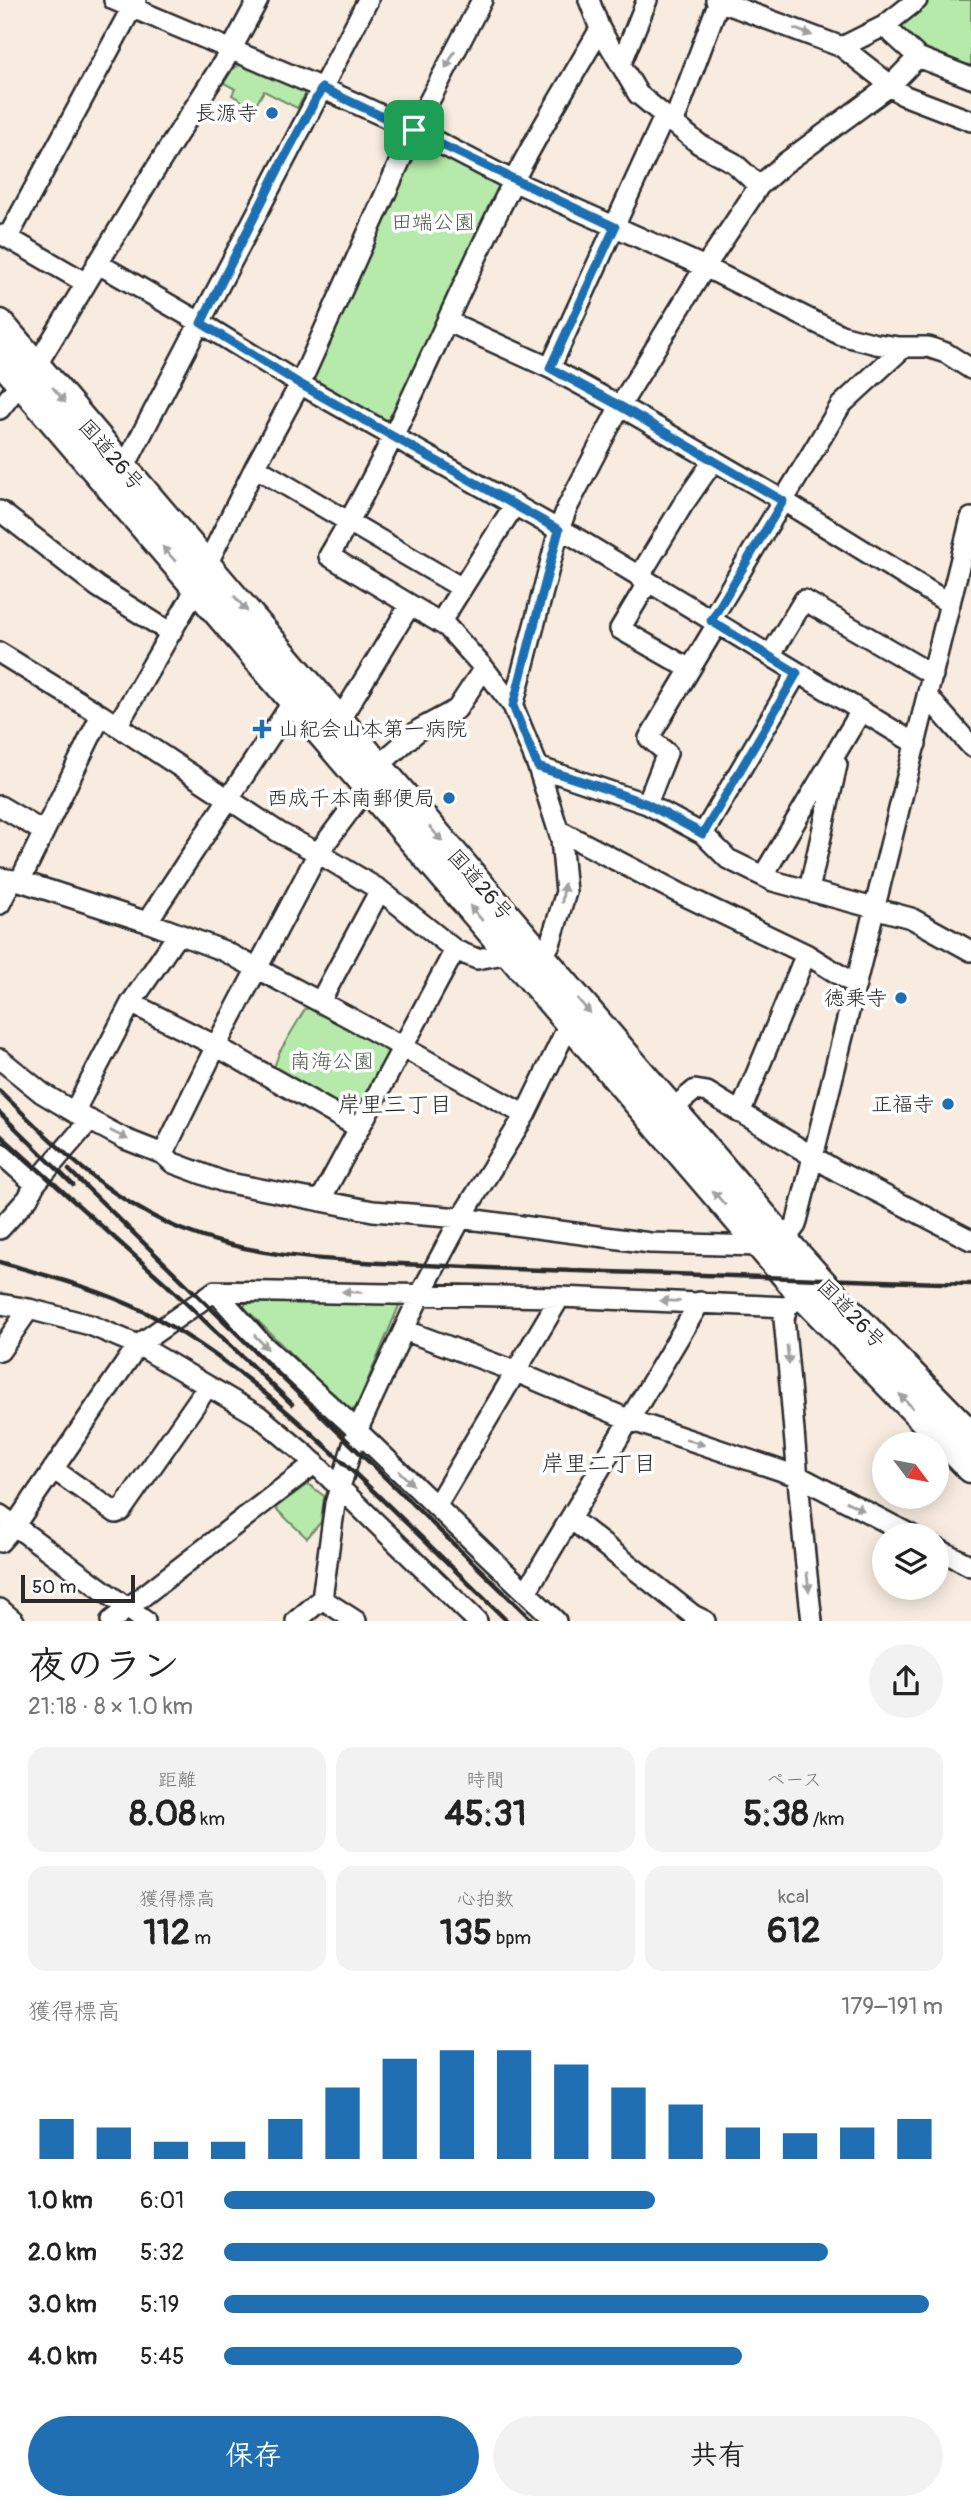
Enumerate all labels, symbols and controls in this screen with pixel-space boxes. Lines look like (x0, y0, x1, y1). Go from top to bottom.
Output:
one-way arrow (793, 27, 814, 38)
one-way arrow (444, 51, 456, 70)
place label: 長源寺 (195, 100, 258, 127)
pin (384, 100, 444, 160)
marker: 長源寺 (264, 105, 280, 121)
icon: arrive (395, 111, 433, 149)
park label: 田端公園 (391, 209, 475, 236)
one-way arrow (52, 386, 67, 404)
street label: 国道26号 (72, 413, 150, 497)
one-way arrow (162, 546, 177, 563)
one-way arrow (233, 596, 248, 613)
place label: 山紀会山本第一病院 (278, 716, 467, 743)
marker: 山紀会山本第一病院 (252, 719, 272, 739)
place label: 西成千本南郵便局 (267, 785, 435, 812)
marker: 西成千本南郵便局 (441, 790, 457, 806)
one-way arrow (428, 825, 443, 842)
street label: 国道26号 (441, 843, 519, 927)
one-way arrow (558, 882, 569, 904)
one-way arrow (469, 905, 484, 922)
place label: 徳乗寺 (824, 985, 887, 1012)
marker: 徳乗寺 (893, 990, 909, 1006)
one-way arrow (576, 997, 592, 1015)
park label: 南海公園 (290, 1048, 374, 1075)
district label: 岸里三丁目 (338, 1090, 453, 1119)
place label: 正福寺 (871, 1091, 934, 1118)
marker: 正福寺 (940, 1096, 956, 1112)
one-way arrow (109, 1129, 129, 1141)
one-way arrow (711, 1189, 727, 1207)
street label: 国道26号 (811, 1273, 891, 1355)
one-way arrow (341, 1287, 363, 1298)
one-way arrow (659, 1295, 681, 1307)
one-way arrow (253, 1334, 269, 1350)
one-way arrow (783, 1344, 794, 1366)
one-way arrow (898, 1393, 915, 1410)
north arrow (872, 1432, 948, 1508)
map controls (872, 1432, 949, 1600)
one-way arrow (685, 1437, 706, 1448)
district label: 岸里二丁目 (542, 1449, 657, 1478)
one-way arrow (398, 1470, 415, 1487)
one-way arrow (846, 1500, 865, 1512)
button: layers (872, 1523, 949, 1600)
one-way arrow (802, 1571, 813, 1593)
scale bar (21, 1572, 135, 1604)
text: 50 m (32, 1575, 76, 1599)
text: 夜のラン (28, 1642, 180, 1690)
button: share (869, 1644, 943, 1718)
text: 21:18 · 8 × 1.0 km (28, 1692, 193, 1721)
text: 距離 (158, 1768, 196, 1792)
text: 時間 (466, 1768, 505, 1792)
text: ペース (766, 1768, 822, 1792)
text: 8.08 (129, 1792, 196, 1836)
text: 45:31 (445, 1792, 526, 1836)
text: 5:38 (743, 1792, 809, 1836)
text: km (196, 1807, 225, 1831)
text: /km (809, 1807, 844, 1831)
text: kcal (778, 1885, 809, 1909)
text: 獲得標高 (139, 1887, 215, 1911)
text: 心拍数 (457, 1887, 514, 1911)
text: 612 (767, 1909, 821, 1953)
text: 112 (143, 1911, 190, 1955)
text: 135 (440, 1911, 492, 1955)
text: m (190, 1926, 211, 1950)
text: bpm (492, 1926, 531, 1950)
text: 179–191 m (841, 1992, 943, 2021)
text: 獲得標高 (28, 1997, 120, 2026)
text: 1.0 km (28, 2186, 93, 2215)
text: 6:01 (140, 2186, 184, 2215)
text: 2.0 km (28, 2238, 97, 2267)
text: 5:32 (140, 2238, 184, 2267)
text: 3.0 km (28, 2290, 97, 2319)
text: 5:19 (140, 2290, 179, 2319)
text: 4.0 km (28, 2342, 97, 2371)
text: 5:45 (140, 2342, 184, 2371)
button: 保存 (28, 2416, 479, 2496)
button: 共有 (493, 2416, 943, 2496)

